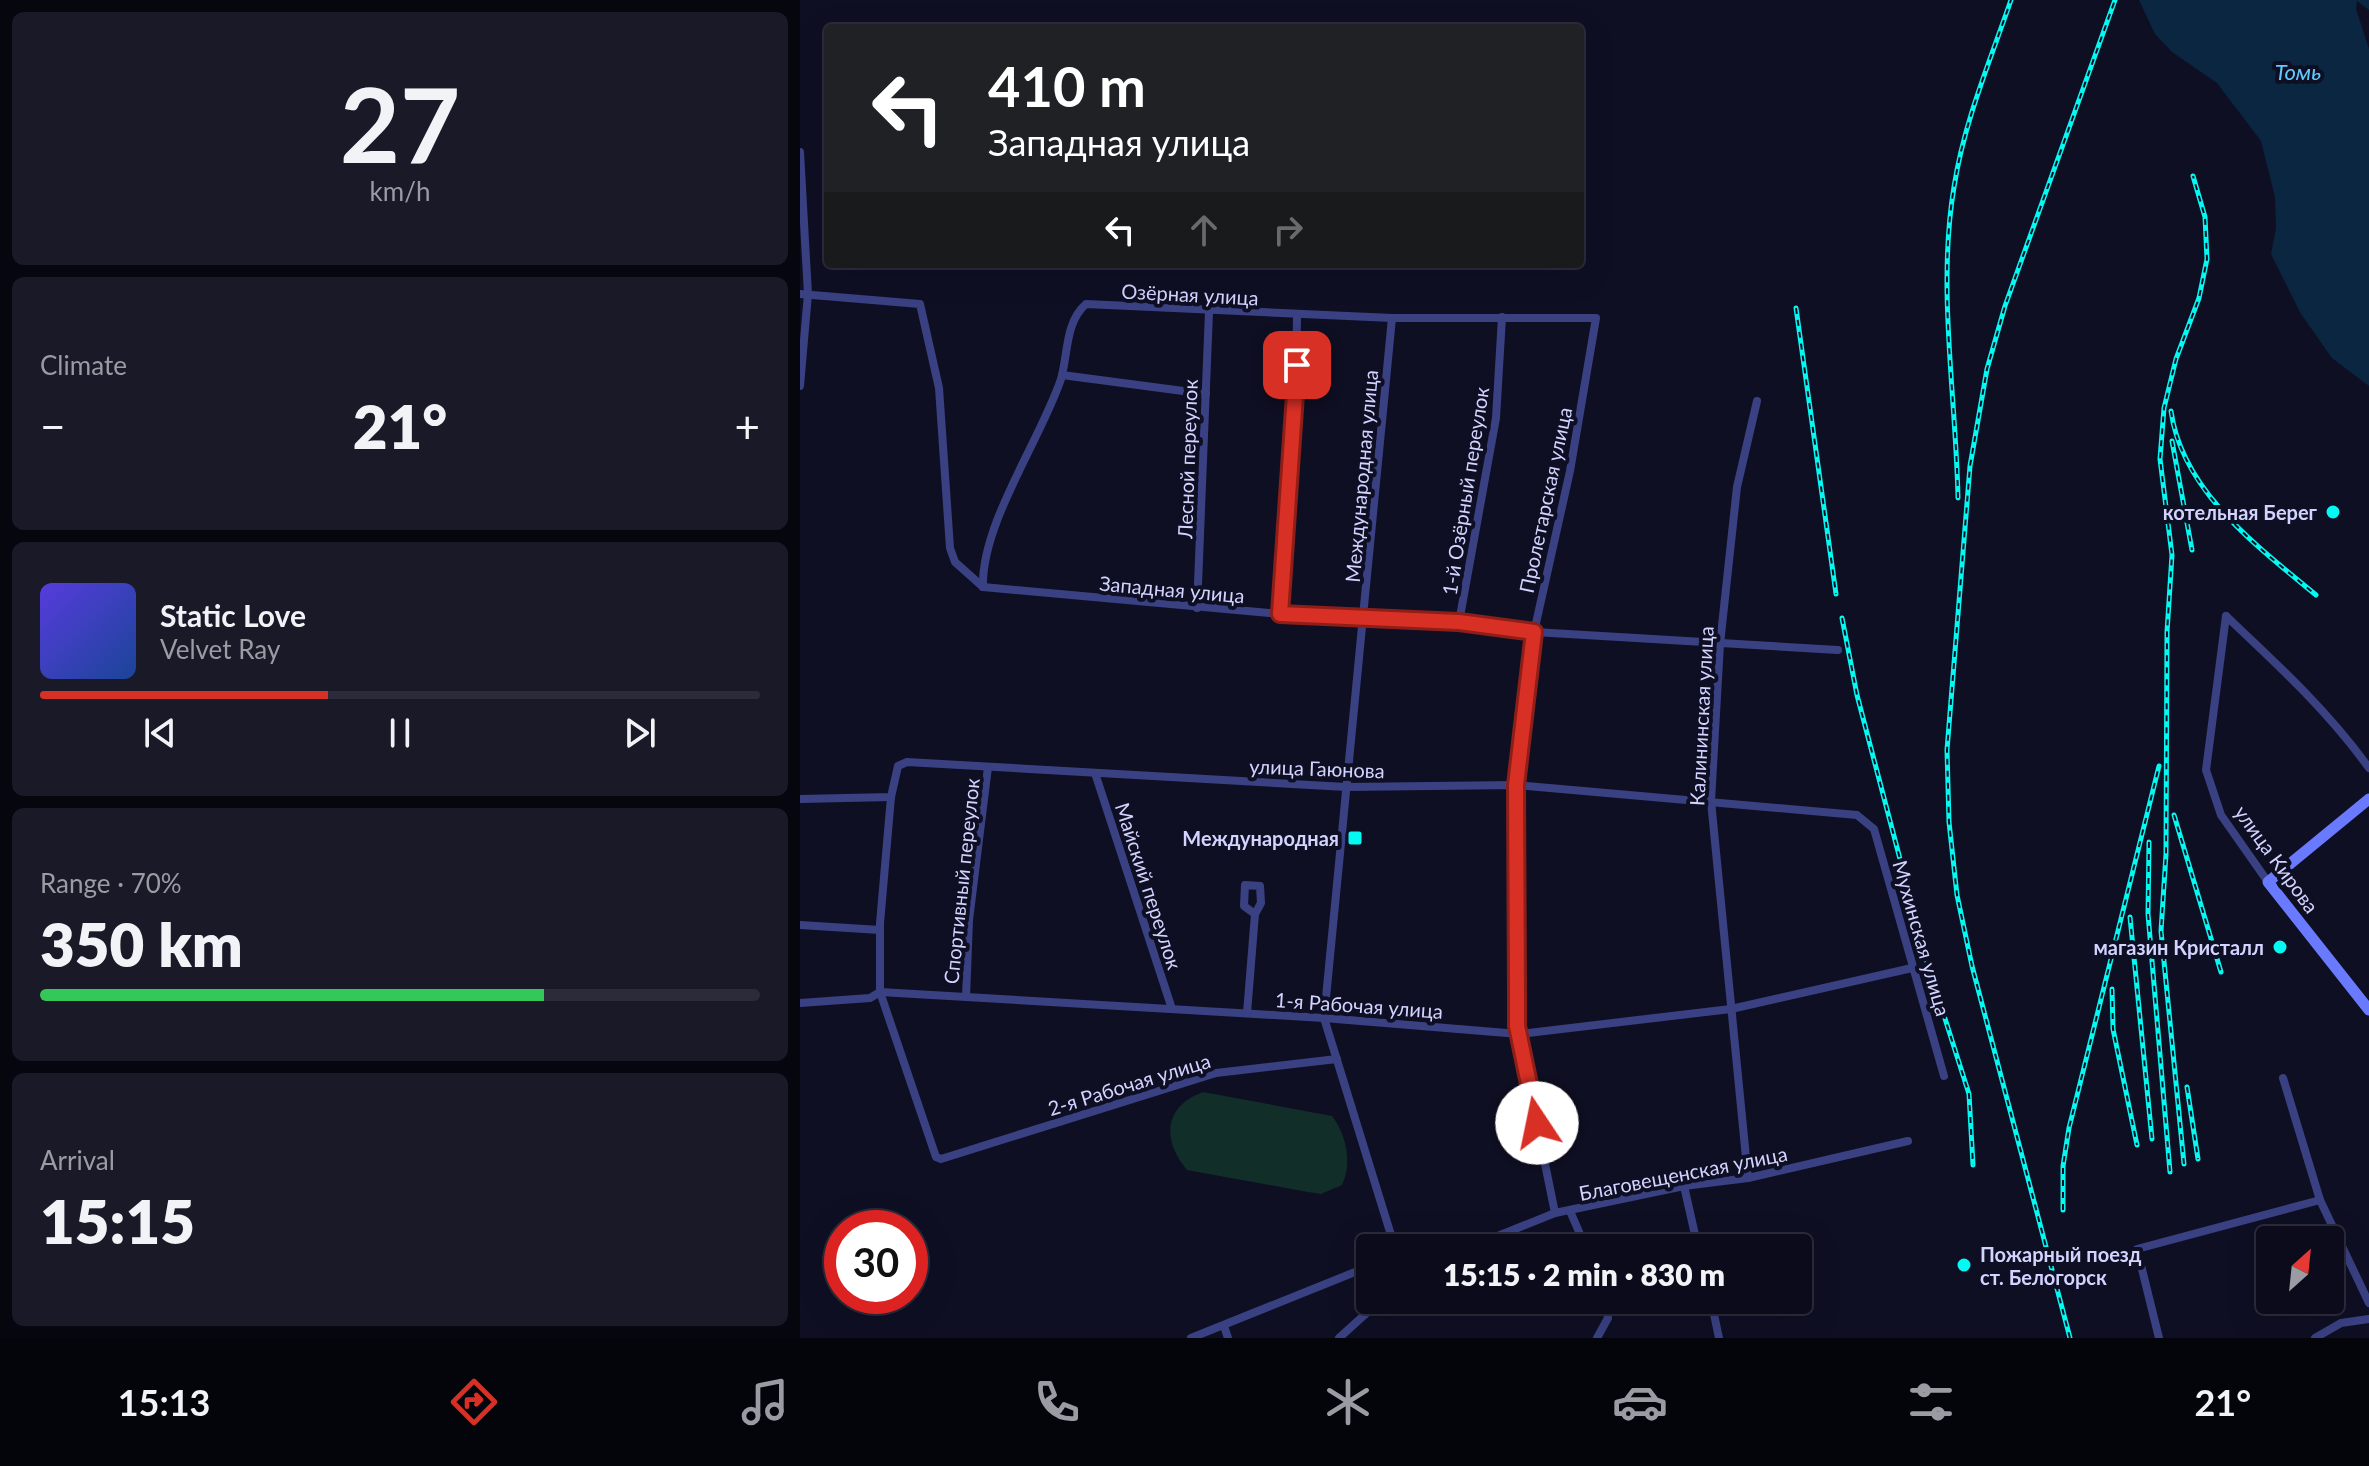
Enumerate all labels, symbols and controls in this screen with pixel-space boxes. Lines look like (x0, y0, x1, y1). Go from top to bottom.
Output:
text: 410 m (988, 52, 1146, 119)
icon: left (856, 56, 960, 160)
water label: Томь (2275, 58, 2321, 85)
text: 27 (340, 60, 460, 185)
text: Западная улица (988, 120, 1250, 164)
text: km/h (370, 175, 430, 207)
icon: left (1098, 208, 1142, 252)
icon: ahead (1182, 208, 1226, 252)
icon: right (1266, 208, 1310, 252)
street label: Озёрная улица (1121, 278, 1259, 310)
pin (1263, 331, 1331, 399)
icon: arrive (1275, 343, 1319, 387)
text: Climate (40, 349, 127, 381)
street label: Международная улица (1340, 369, 1382, 583)
street label: Лесной переулок (1172, 378, 1202, 540)
street label: 1-й Озёрный переулок (1437, 385, 1493, 597)
text: 21° (353, 390, 447, 462)
text: − (40, 400, 66, 452)
text: + (734, 400, 760, 452)
street label: Пролетарская улица (1514, 405, 1576, 595)
place label: котельная Берег (2163, 500, 2318, 524)
marker: котельная Берег (2324, 503, 2342, 521)
street label: Западная улица (1098, 571, 1246, 607)
text: Static Love (160, 597, 306, 633)
street label: Калининская улица (1684, 626, 1718, 806)
text: Velvet Ray (160, 633, 280, 665)
icon: previous (138, 711, 182, 755)
icon: pause (378, 711, 422, 755)
icon: next (618, 711, 662, 755)
street label: улица Гаюнова (1249, 754, 1385, 782)
street label: Спортивный переулок (938, 776, 984, 985)
street label: Майский переулок (1111, 800, 1187, 973)
street label: улица Кирова (2230, 801, 2324, 917)
place label: Международная (1182, 826, 1339, 850)
marker: Международная (1346, 829, 1364, 847)
street label: Мухинская улица (1888, 857, 1956, 1019)
text: Range · 70% (40, 867, 182, 899)
text: 350 km (40, 908, 243, 980)
place label: магазин Кристалл (2093, 935, 2264, 959)
marker: магазин Кристалл (2271, 938, 2289, 956)
street label: 1-я Рабочая улица (1274, 987, 1444, 1023)
street label: 2-я Рабочая улица (1045, 1048, 1213, 1120)
position arrow (1495, 1081, 1579, 1165)
street label: Благовещенская улица (1577, 1141, 1789, 1205)
text: Arrival (40, 1144, 115, 1176)
text: 15:15 (40, 1185, 195, 1257)
speed limit sign: 30 (824, 1210, 928, 1314)
north arrow (2256, 1226, 2344, 1314)
map controls (2256, 1226, 2344, 1314)
place label: Пожарный поезд ст. Белогорск (1980, 1242, 2142, 1289)
text: 15:15 · 2 min · 830 m (1443, 1256, 1725, 1292)
marker: Пожарный поезд ст. Белогорск (1955, 1256, 1973, 1274)
icon: directions (446, 1374, 502, 1430)
icon: music (737, 1374, 793, 1430)
icon: phone (1029, 1374, 1085, 1430)
icon: climate (1320, 1374, 1376, 1430)
icon: car (1612, 1374, 1668, 1430)
icon: filters (1903, 1374, 1959, 1430)
text: 15:13 (118, 1380, 211, 1424)
text: 21° (2194, 1380, 2251, 1424)

